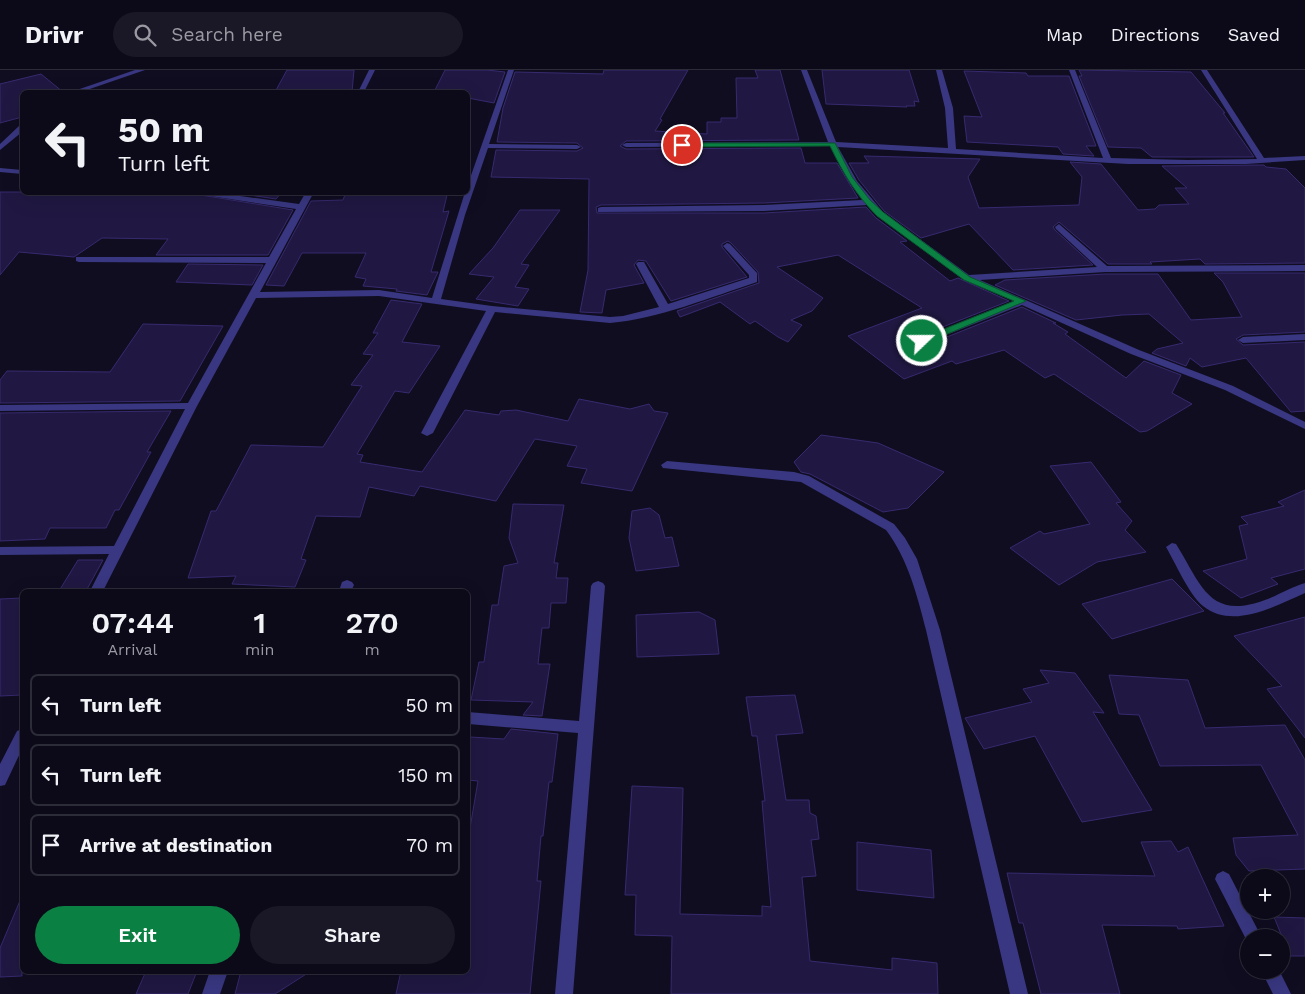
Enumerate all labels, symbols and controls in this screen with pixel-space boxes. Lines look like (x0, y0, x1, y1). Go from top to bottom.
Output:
search box (113, 12, 463, 57)
text: Drivr (25, 21, 83, 49)
icon: search (131, 21, 159, 49)
text: Search here (171, 23, 283, 46)
text: Map (1046, 24, 1083, 45)
text: Directions (1111, 24, 1200, 45)
text: Saved (1228, 24, 1280, 45)
text: 50 m (118, 109, 204, 151)
icon: left (35, 110, 100, 175)
pin (661, 124, 703, 166)
icon: arrive (668, 131, 696, 159)
text: Turn left (118, 151, 210, 176)
position arrow (895, 314, 947, 366)
text: 07:44 (91, 605, 174, 640)
text: 1 (253, 605, 266, 640)
text: 270 (346, 605, 399, 640)
text: Arrival (108, 640, 157, 659)
text: min (245, 640, 274, 659)
text: m (365, 640, 380, 659)
icon: left (37, 691, 65, 719)
text: Turn left (80, 694, 161, 717)
text: 50 m (406, 694, 453, 717)
icon: left (37, 761, 65, 789)
text: Turn left (80, 764, 161, 787)
text: 150 m (398, 764, 453, 787)
icon: arrive (37, 831, 65, 859)
text: Arrive at destination (80, 834, 272, 857)
text: 70 m (406, 834, 453, 857)
map controls (1240, 869, 1290, 979)
button: + (1240, 869, 1290, 919)
button: Exit (35, 906, 240, 964)
button: Share (250, 906, 455, 964)
button: − (1240, 929, 1290, 979)

